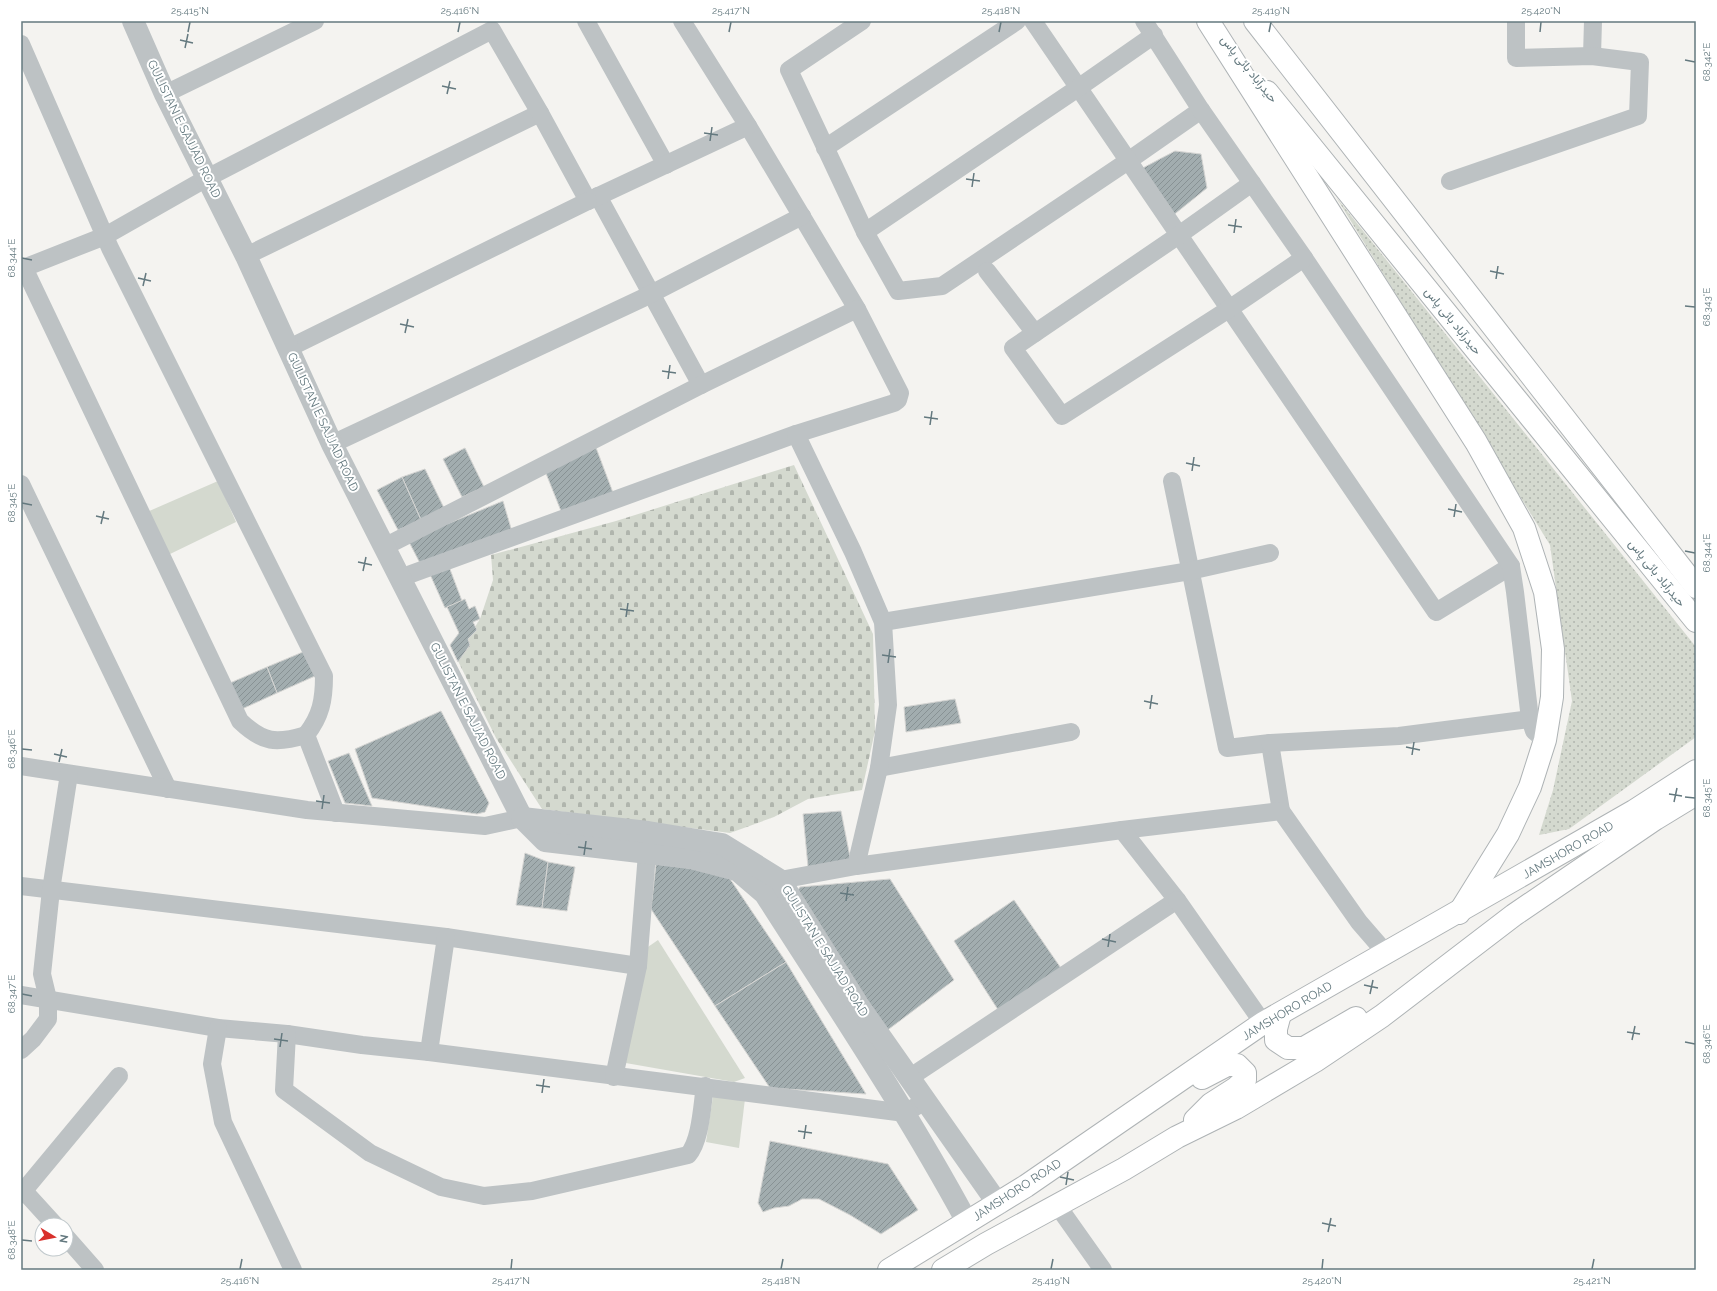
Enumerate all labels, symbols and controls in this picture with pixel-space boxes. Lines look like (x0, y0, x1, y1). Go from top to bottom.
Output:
text: 25.415°N (171, 5, 209, 16)
text: 25.416°N (441, 5, 479, 16)
text: 25.417°N (712, 5, 750, 16)
text: 25.418°N (982, 5, 1020, 16)
text: 25.419°N (1252, 5, 1290, 16)
text: 25.420°N (1521, 5, 1561, 16)
street label: حیدرآباد بائی پاس (1217, 33, 1280, 106)
text: 68.342°E (1701, 43, 1712, 81)
street label: GULISTAN E SAJJAD ROAD (144, 58, 224, 201)
text: 68.344°E (6, 239, 17, 277)
street label: حیدرآباد بائی پاس (1421, 285, 1484, 358)
text: 68.343°E (1701, 288, 1712, 326)
street label: GULISTAN E SAJJAD ROAD (285, 350, 362, 494)
text: 68.345°E (6, 484, 17, 522)
text: 68.344°E (1701, 534, 1712, 572)
street label: حیدرآباد بائی پاس (1625, 537, 1688, 610)
street label: GULISTAN E SAJJAD ROAD (427, 640, 509, 782)
text: 68.346°E (6, 729, 17, 769)
text: 68.345°E (1701, 779, 1712, 817)
street label: JAMSHORO ROAD (1520, 818, 1616, 882)
street label: GULISTAN E SAJJAD ROAD (779, 883, 871, 1019)
text: 68.347°E (6, 975, 17, 1013)
street label: JAMSHORO ROAD (1239, 978, 1335, 1043)
text: 68.346°E (1701, 1024, 1712, 1064)
street label: JAMSHORO ROAD (970, 1156, 1064, 1224)
north arrow (34, 1217, 74, 1257)
text: 68.348°E (6, 1220, 17, 1260)
text: N (56, 1233, 70, 1244)
text: 25.416°N (221, 1275, 259, 1286)
text: 25.417°N (492, 1275, 530, 1286)
text: 25.418°N (762, 1275, 800, 1286)
text: 25.419°N (1032, 1275, 1070, 1286)
text: 25.420°N (1302, 1275, 1342, 1286)
text: 25.421°N (1573, 1275, 1611, 1286)

